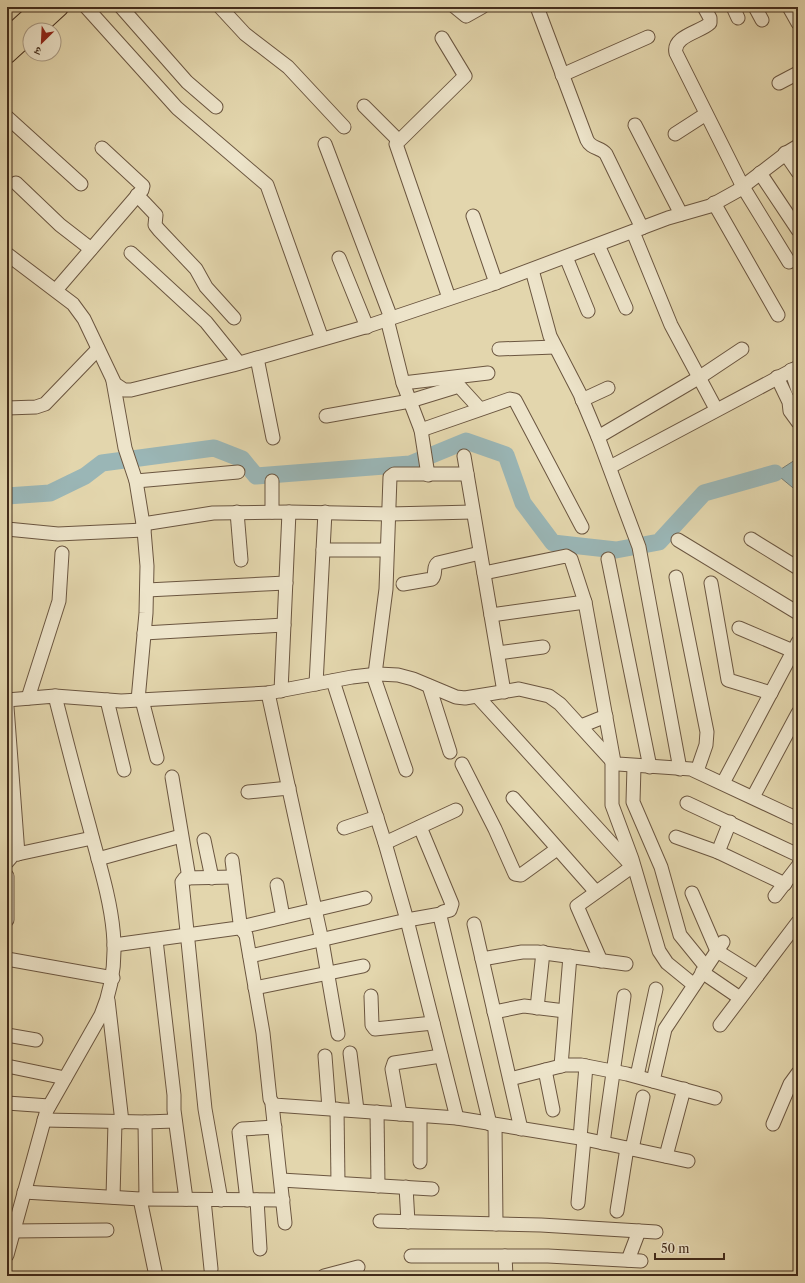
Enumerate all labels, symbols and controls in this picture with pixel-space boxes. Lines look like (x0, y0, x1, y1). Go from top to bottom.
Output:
north arrow (22, 22, 62, 62)
text: उ (31, 43, 44, 59)
scale bar (655, 1235, 724, 1261)
text: 50 m (661, 1241, 690, 1256)

